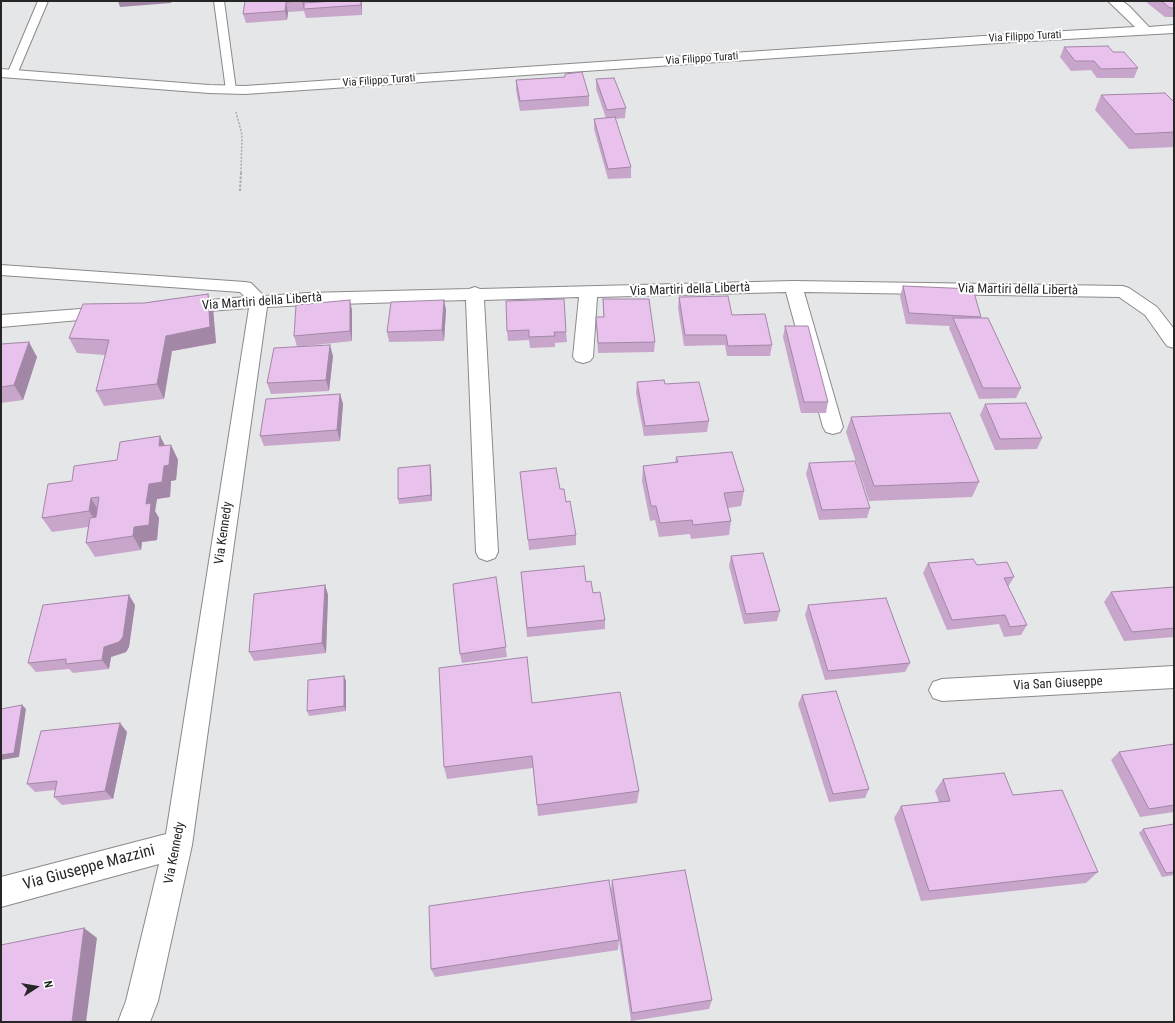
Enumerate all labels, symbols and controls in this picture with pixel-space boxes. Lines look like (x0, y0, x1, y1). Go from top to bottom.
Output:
street label: Via Filippo Turati (988, 28, 1062, 46)
street label: Via Filippo Turati (665, 50, 739, 68)
street label: Via Filippo Turati (342, 72, 416, 90)
street label: Via Martiri della Libertà (630, 280, 750, 300)
street label: Via Martiri della Libertà (958, 281, 1078, 299)
street label: Via Martiri della Libertà (201, 290, 323, 314)
street label: Via Kennedy (212, 501, 236, 565)
street label: Via San Giuseppe (1013, 674, 1103, 694)
street label: Via Kennedy (161, 821, 189, 885)
street label: Via Giuseppe Mazzini (21, 841, 157, 895)
north arrow (16, 967, 56, 1007)
text: N (41, 980, 55, 989)

